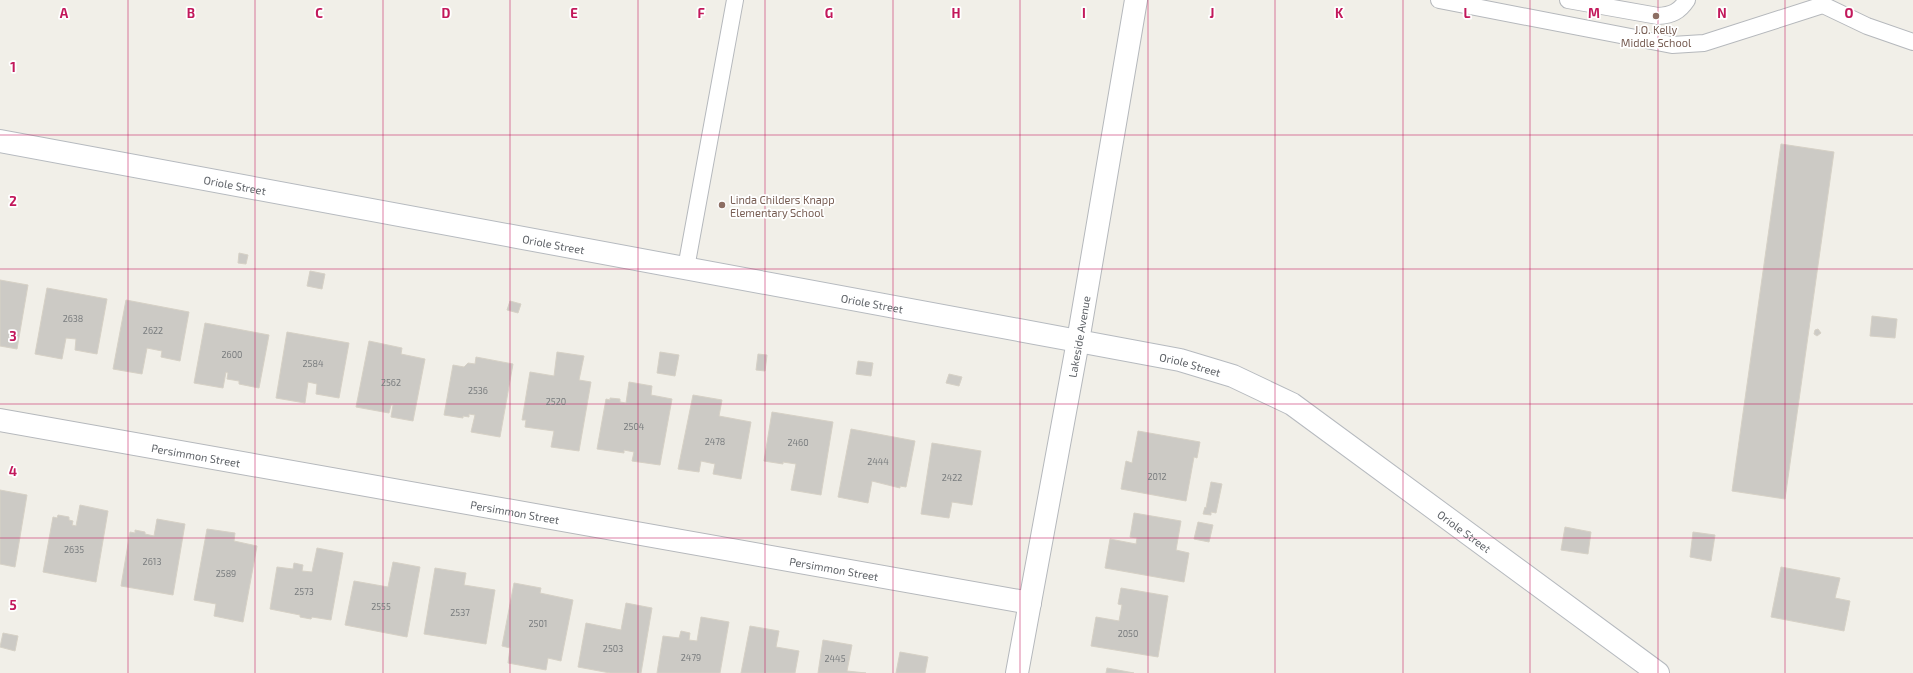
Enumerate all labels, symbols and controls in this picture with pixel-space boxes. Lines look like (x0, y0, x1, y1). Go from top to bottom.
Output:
text: A (60, 5, 69, 21)
text: B (187, 5, 195, 21)
text: C (315, 5, 323, 21)
text: D (442, 5, 451, 21)
text: E (570, 5, 578, 21)
text: F (697, 5, 705, 21)
text: G (825, 5, 833, 21)
text: H (952, 5, 961, 21)
text: I (1082, 5, 1086, 21)
text: J (1210, 5, 1214, 21)
text: K (1335, 5, 1344, 21)
text: L (1464, 5, 1471, 21)
text: M (1588, 5, 1600, 21)
text: N (1717, 5, 1727, 21)
text: O (1845, 5, 1854, 21)
marker: J.O. Kelly Middle School (1651, 11, 1661, 21)
place label: J.O. Kelly Middle School (1621, 23, 1692, 49)
text: 1 (10, 59, 16, 75)
street label: Oriole Street (203, 172, 267, 197)
text: 2 (9, 193, 17, 209)
place label: Linda Childers Knapp Elementary School (730, 193, 835, 219)
marker: Linda Childers Knapp Elementary School (717, 200, 727, 210)
street label: Oriole Street (521, 232, 586, 256)
street label: Oriole Street (840, 291, 904, 315)
street label: Lakeside Avenue (1065, 295, 1092, 378)
house number: 2638 (63, 313, 83, 324)
house number: 2622 (143, 325, 163, 336)
text: 3 (9, 328, 17, 344)
house number: 2600 (221, 349, 243, 360)
street label: Oriole Street (1158, 350, 1222, 378)
house number: 2584 (303, 358, 324, 369)
house number: 2562 (381, 377, 401, 388)
house number: 2536 (468, 385, 488, 396)
house number: 2520 (546, 396, 566, 407)
house number: 2504 (624, 421, 645, 432)
house number: 2478 (705, 436, 725, 447)
house number: 2460 (787, 437, 809, 448)
street label: Persimmon Street (150, 441, 241, 469)
house number: 2444 (867, 456, 889, 467)
text: 4 (9, 463, 17, 479)
house number: 2012 (1147, 471, 1167, 482)
house number: 2422 (942, 472, 962, 483)
street label: Persimmon Street (469, 497, 560, 526)
street label: Oriole Street (1435, 507, 1494, 555)
house number: 2635 (64, 544, 84, 555)
street label: Persimmon Street (788, 554, 879, 582)
house number: 2613 (143, 556, 161, 567)
house number: 2589 (216, 568, 236, 579)
house number: 2573 (294, 586, 314, 597)
text: 5 (9, 597, 17, 613)
house number: 2555 (371, 601, 391, 612)
house number: 2537 (450, 607, 470, 618)
house number: 2501 (529, 618, 547, 629)
house number: 2050 (1118, 628, 1138, 639)
house number: 2503 (603, 643, 623, 654)
house number: 2479 (681, 652, 701, 663)
house number: 2445 (825, 653, 846, 664)

